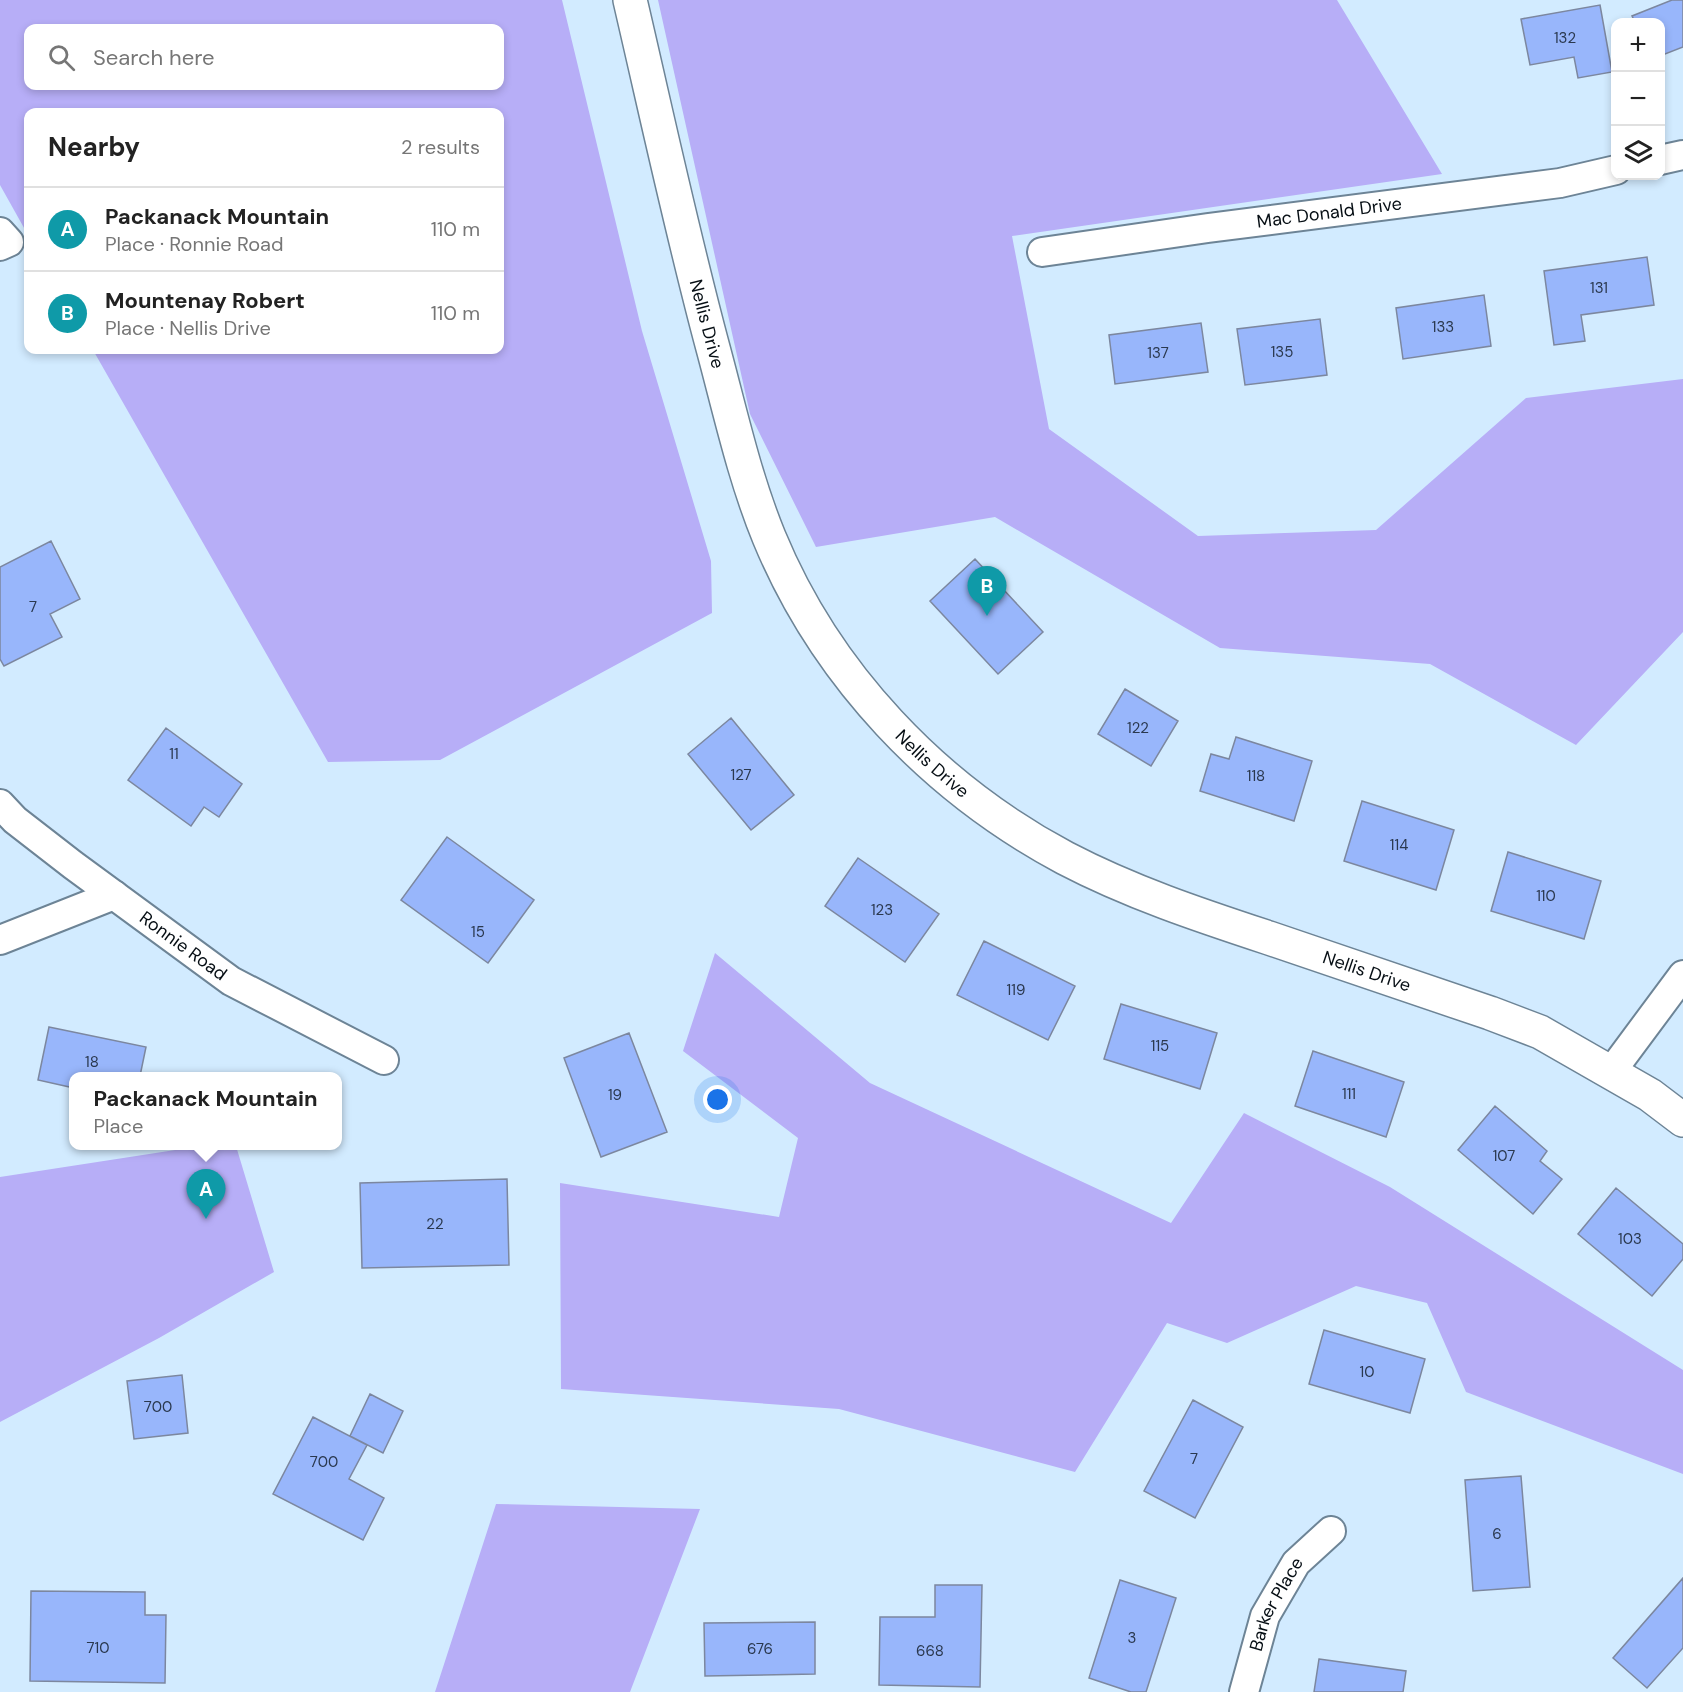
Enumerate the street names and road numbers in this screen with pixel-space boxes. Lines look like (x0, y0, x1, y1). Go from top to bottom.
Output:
street label: Mac Donald Drive (1255, 191, 1403, 234)
street label: Nellis Drive (684, 277, 730, 371)
street label: Nellis Drive (890, 724, 974, 803)
street label: Ronnie Road (135, 906, 232, 986)
street label: Nellis Drive (1319, 945, 1414, 997)
street label: Barker Place (1244, 1553, 1309, 1654)

